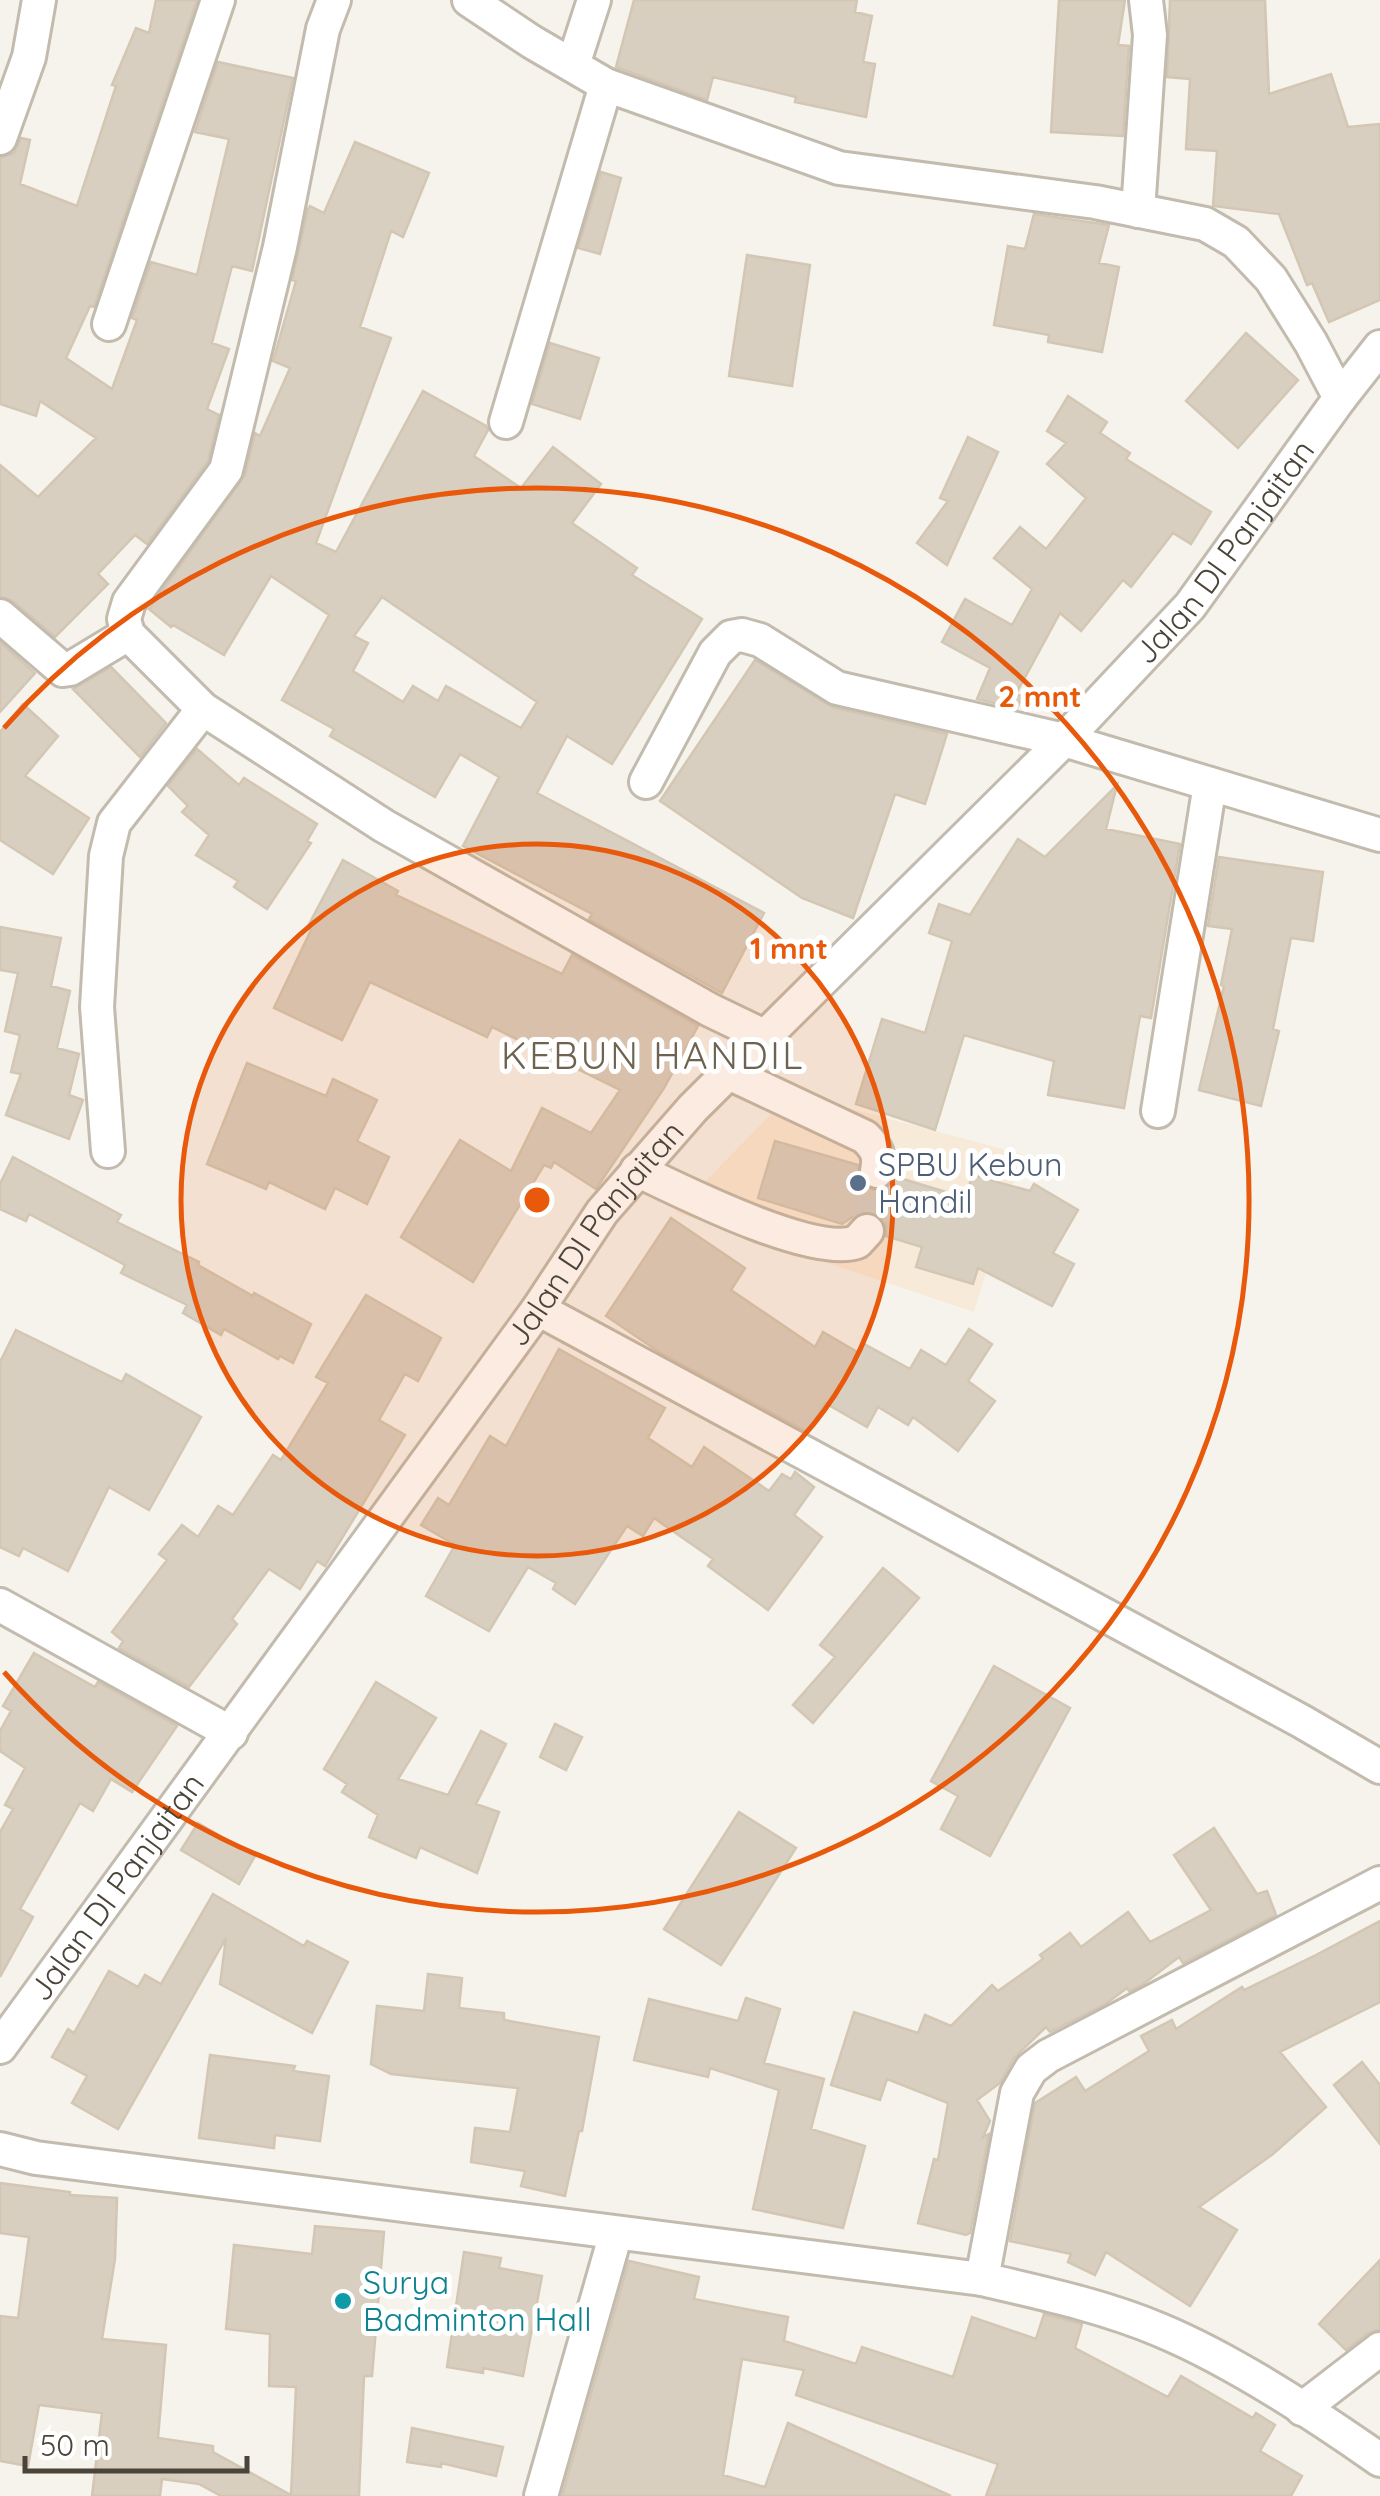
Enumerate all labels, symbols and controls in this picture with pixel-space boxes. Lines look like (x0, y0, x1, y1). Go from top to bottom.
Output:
street label: Jalan DI Panjaitan (1125, 432, 1322, 672)
text: 2 mnt (998, 677, 1082, 715)
text: 1 mnt (750, 929, 828, 967)
district label: KEBUN HANDIL (501, 1031, 805, 1079)
street label: Jalan DI Panjaitan (497, 1112, 692, 1354)
place label: SPBU Kebun Handil (878, 1144, 1063, 1221)
marker: SPBU Kebun Handil (847, 1172, 869, 1194)
centre of rings (519, 1182, 555, 1218)
street label: Jalan DI Panjaitan (20, 1765, 212, 2008)
place label: Surya Badminton Hall (363, 2262, 592, 2339)
marker: Surya Badminton Hall (332, 2290, 354, 2312)
scale bar (25, 2411, 248, 2473)
text: 50 m (40, 2426, 110, 2464)

